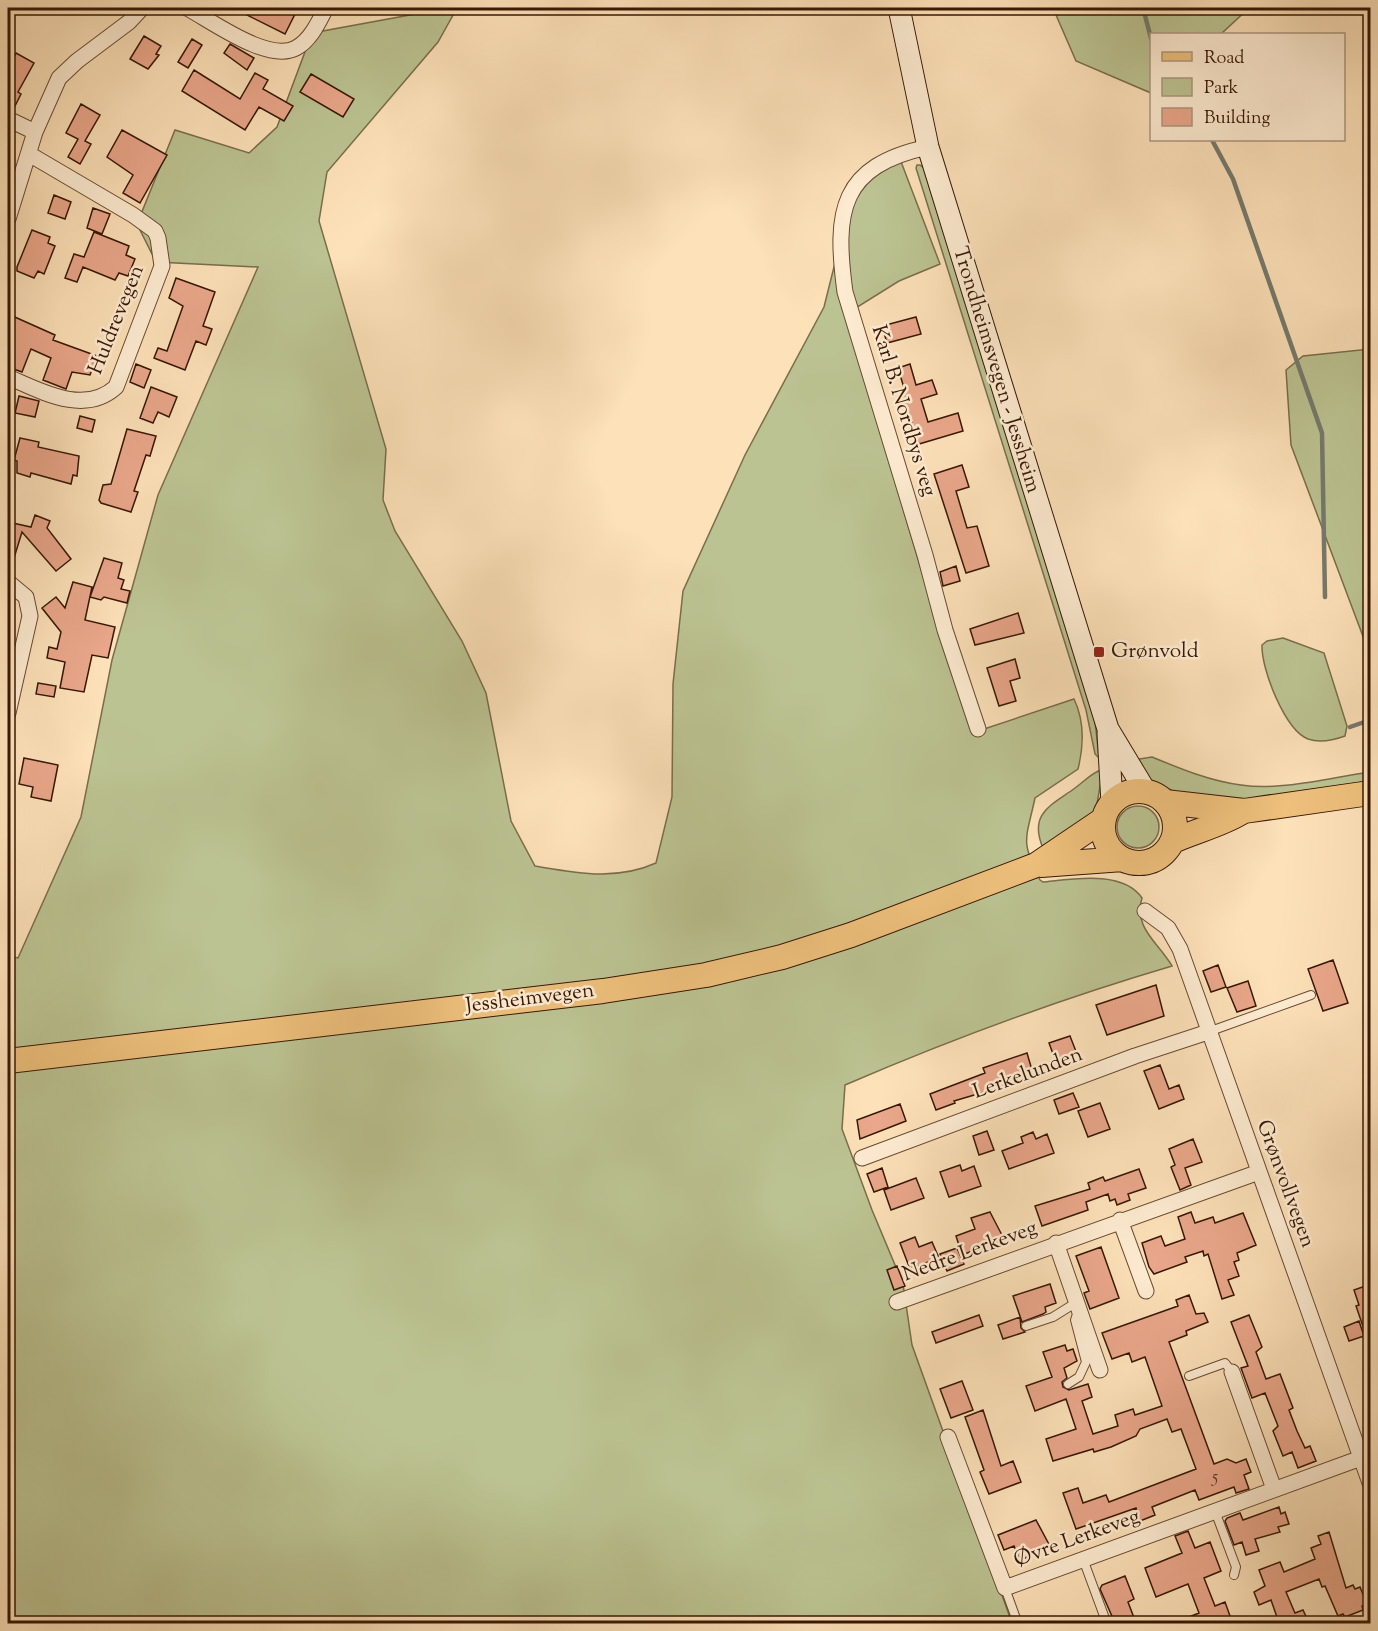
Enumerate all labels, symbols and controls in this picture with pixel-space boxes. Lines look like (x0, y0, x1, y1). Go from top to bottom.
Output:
legend (1150, 33, 1345, 141)
text: Road (1204, 46, 1244, 72)
text: Park (1204, 76, 1239, 102)
text: Building (1204, 106, 1270, 132)
street label: Trondheimsvegen - Jessheim (944, 243, 1048, 497)
street label: Huldrevegen (81, 261, 153, 379)
street label: Karl B. Nordbys veg (863, 322, 943, 500)
place label: Grønvold (1111, 637, 1199, 667)
marker: Grønvold (1092, 645, 1106, 659)
street label: Jessheimvegen (463, 976, 596, 1022)
street label: Lerkelunden (969, 1040, 1087, 1108)
street label: Grønvollvegen (1248, 1116, 1322, 1252)
street label: Nedre Lerkeveg (899, 1214, 1041, 1290)
house number: 5 (1211, 1465, 1218, 1491)
street label: Øvre Lerkeveg (1010, 1502, 1144, 1576)

